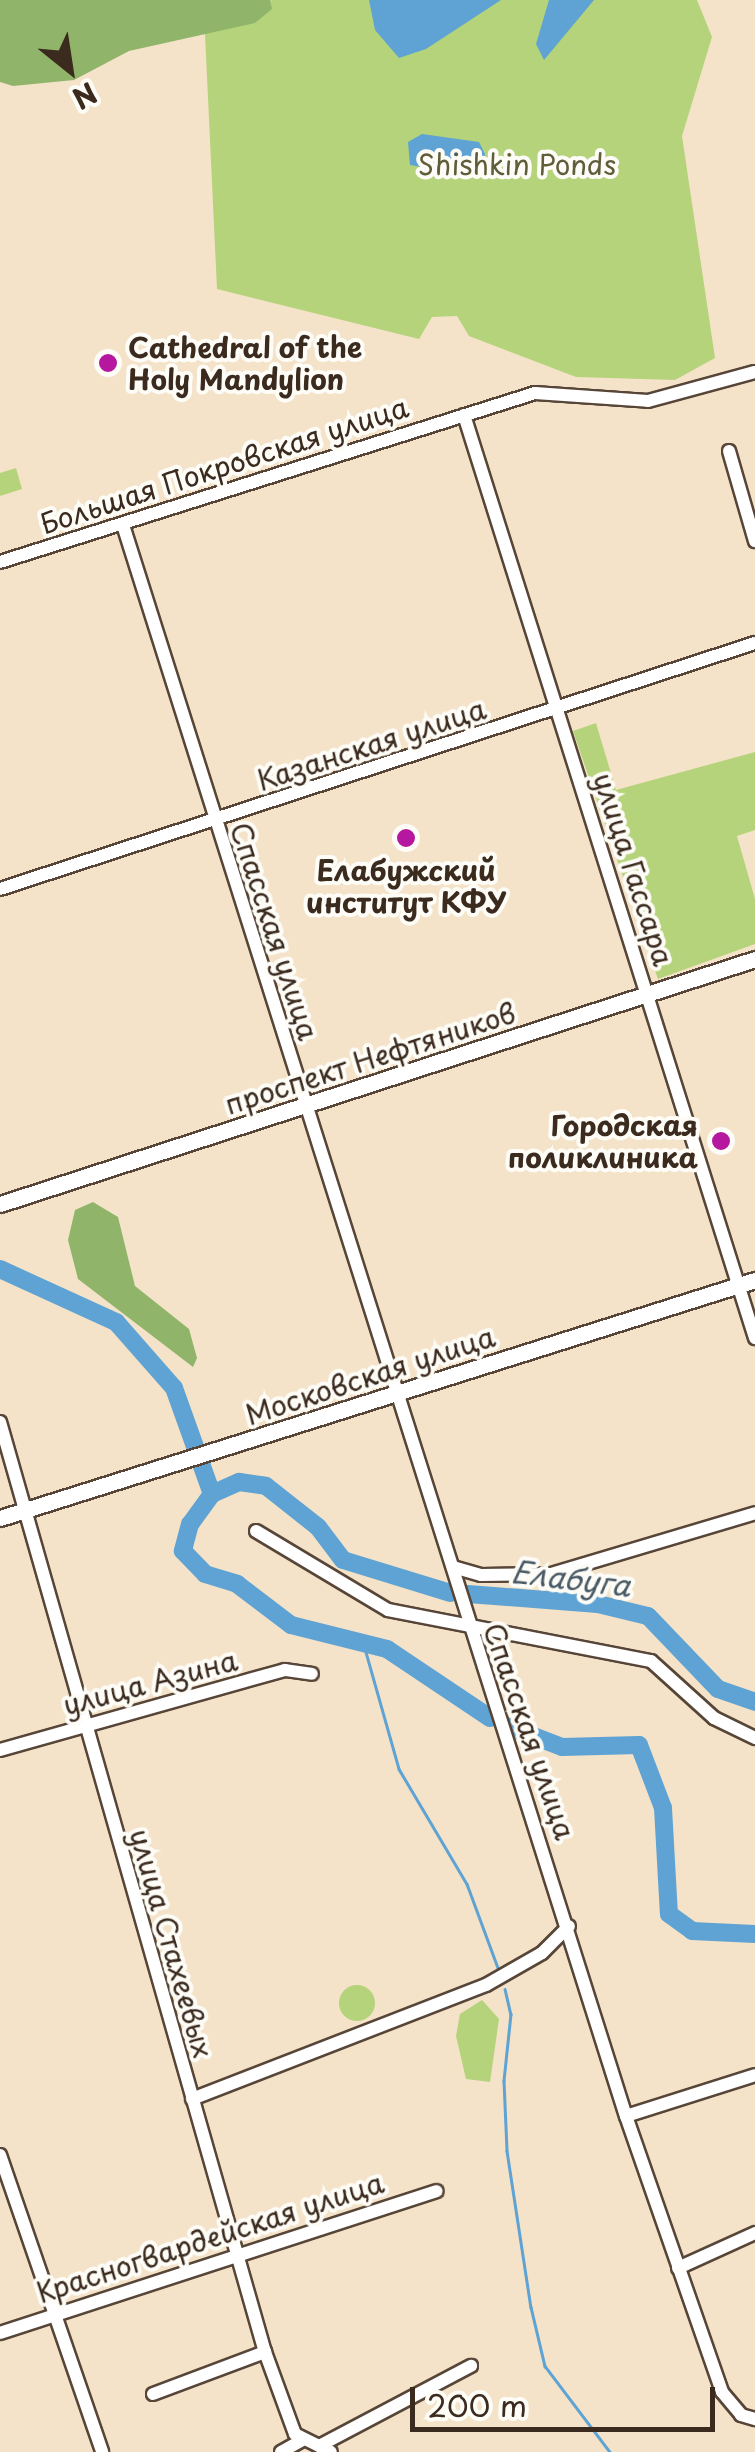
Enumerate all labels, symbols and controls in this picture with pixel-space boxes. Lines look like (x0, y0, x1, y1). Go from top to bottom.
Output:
north arrow (20, 20, 120, 120)
text: N (65, 72, 106, 121)
park label: Shishkin Ponds (417, 147, 617, 181)
place label: Cathedral of the Holy Mandylion (128, 330, 363, 396)
marker: Cathedral of the Holy Mandylion (97, 352, 119, 374)
street label: Большая Покровская улица (34, 389, 414, 541)
street label: Казанская улица (252, 691, 490, 797)
street label: улица Гассара (587, 768, 681, 970)
street label: Спасская улица (224, 818, 326, 1044)
marker: Елабужский институт КФУ (395, 827, 417, 849)
place label: Елабужский институт КФУ (305, 853, 507, 919)
street label: проспект Нефтяников (220, 995, 520, 1121)
place label: Городская поликлиника (508, 1108, 698, 1174)
marker: Городская поликлиника (708, 1128, 734, 1154)
street label: Московская улица (240, 1319, 500, 1431)
water label: Елабуга (509, 1553, 633, 1603)
street label: Спасская улица (477, 1618, 583, 1844)
street label: улица Азина (58, 1642, 242, 1722)
street label: улица Стахеевых (123, 1824, 221, 2062)
street label: Красногвардейская улица (32, 2165, 388, 2309)
scale bar (415, 2367, 720, 2429)
text: 200 m (427, 2382, 527, 2427)

